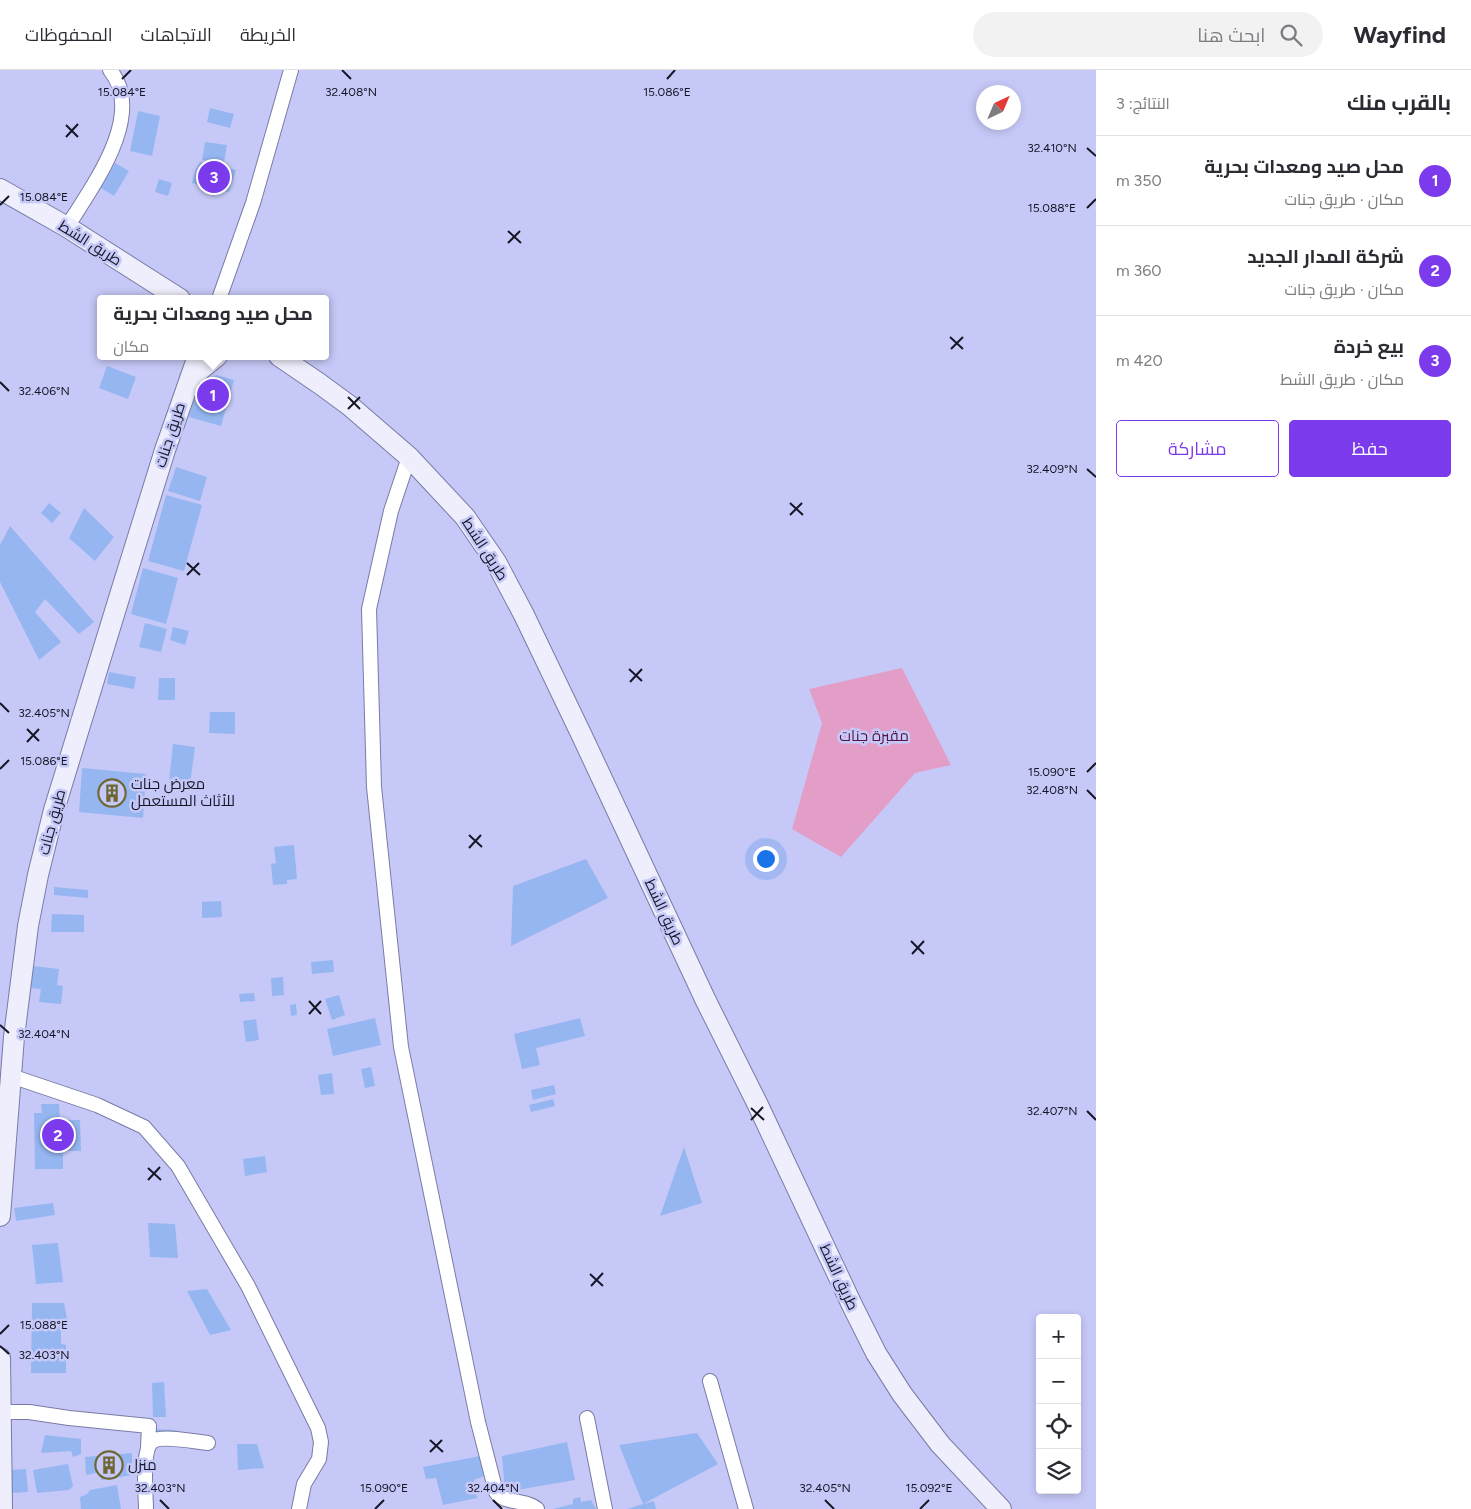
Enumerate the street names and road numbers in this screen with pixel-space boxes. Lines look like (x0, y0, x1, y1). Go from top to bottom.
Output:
street label: طريق الشط (55, 217, 125, 270)
street label: طريق جنات (151, 400, 190, 470)
street label: طريق الشط (457, 514, 512, 584)
street label: طريق جنات (35, 787, 70, 857)
street label: طريق الشط (640, 876, 687, 948)
street label: طريق الشط (815, 1241, 862, 1313)

